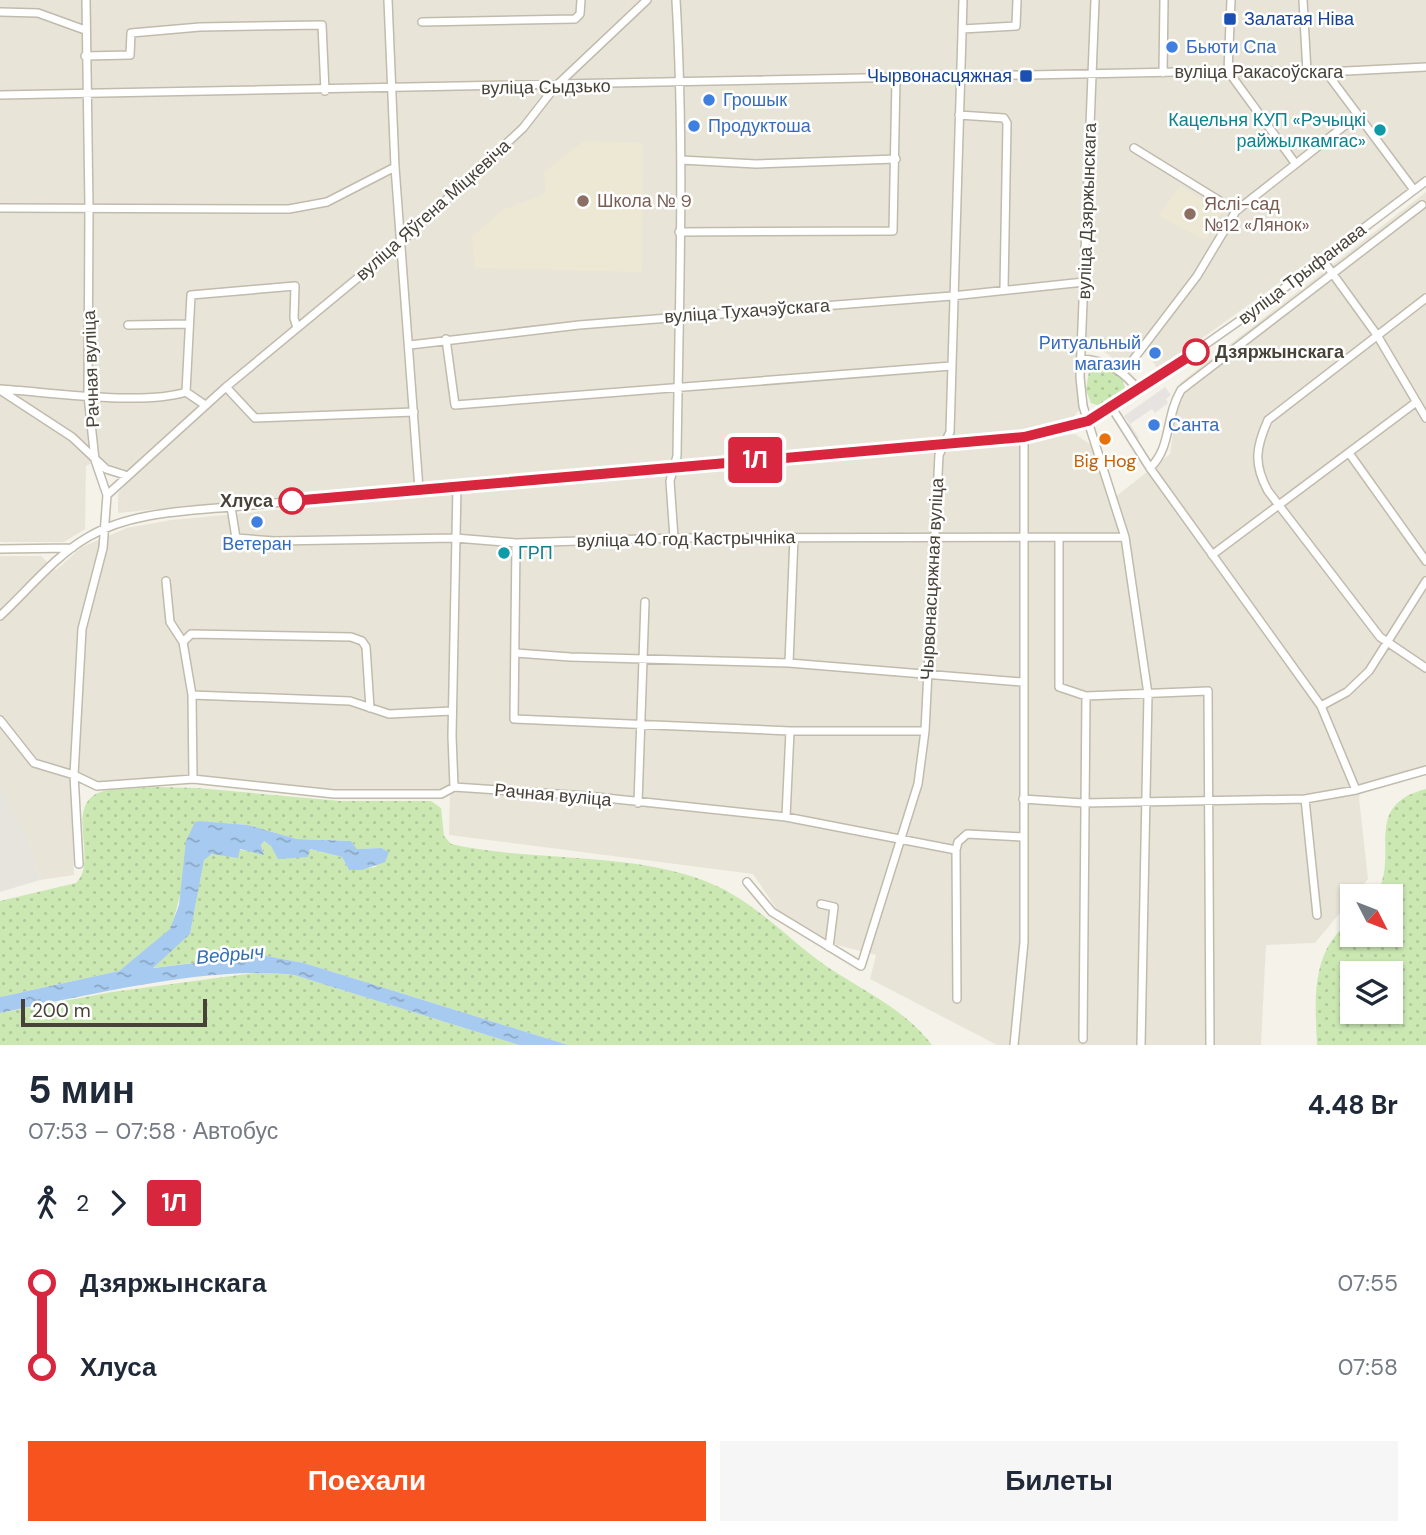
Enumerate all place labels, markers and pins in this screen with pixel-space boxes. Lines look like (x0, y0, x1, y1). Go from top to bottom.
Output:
place label: Залатая Ніва (1244, 7, 1355, 31)
marker: Залатая Ніва (1222, 11, 1238, 27)
place label: Бьюти Спа (1186, 35, 1277, 59)
marker: Бьюти Спа (1164, 39, 1180, 55)
place label: Чырвонасцяжная (867, 64, 1012, 88)
marker: Чырвонасцяжная (1018, 68, 1034, 84)
place label: Грошык (723, 88, 787, 112)
marker: Грошык (701, 92, 717, 108)
place label: Кацельня КУП «Рэчыцкі райжылкамгас» (1168, 108, 1366, 153)
place label: Продуктоша (708, 114, 812, 138)
marker: Продуктоша (686, 118, 702, 134)
marker: Кацельня КУП «Рэчыцкі райжылкамгас» (1372, 122, 1388, 138)
place label: Школа № 9 (597, 189, 692, 213)
place label: Яслі-сад №12 «Лянок» (1204, 192, 1310, 237)
marker: Школа № 9 (575, 193, 591, 209)
marker: Яслі-сад №12 «Лянок» (1182, 206, 1198, 222)
place label: Ритуальный магазин (1039, 331, 1141, 376)
marker: Дзяржынскага (1183, 339, 1209, 365)
place label: Дзяржынскага (1215, 340, 1345, 364)
marker: Ритуальный магазин (1147, 345, 1163, 361)
place label: Санта (1168, 413, 1220, 437)
marker: Санта (1146, 417, 1162, 433)
marker: Big Hog (1097, 431, 1113, 447)
place label: Big Hog (1074, 449, 1136, 473)
marker: Хлуса (279, 488, 305, 514)
place label: Хлуса (220, 489, 274, 513)
marker: Ветеран (249, 514, 265, 530)
place label: Ветеран (222, 532, 292, 556)
place label: ГРП (518, 541, 553, 565)
marker: ГРП (496, 545, 512, 561)

